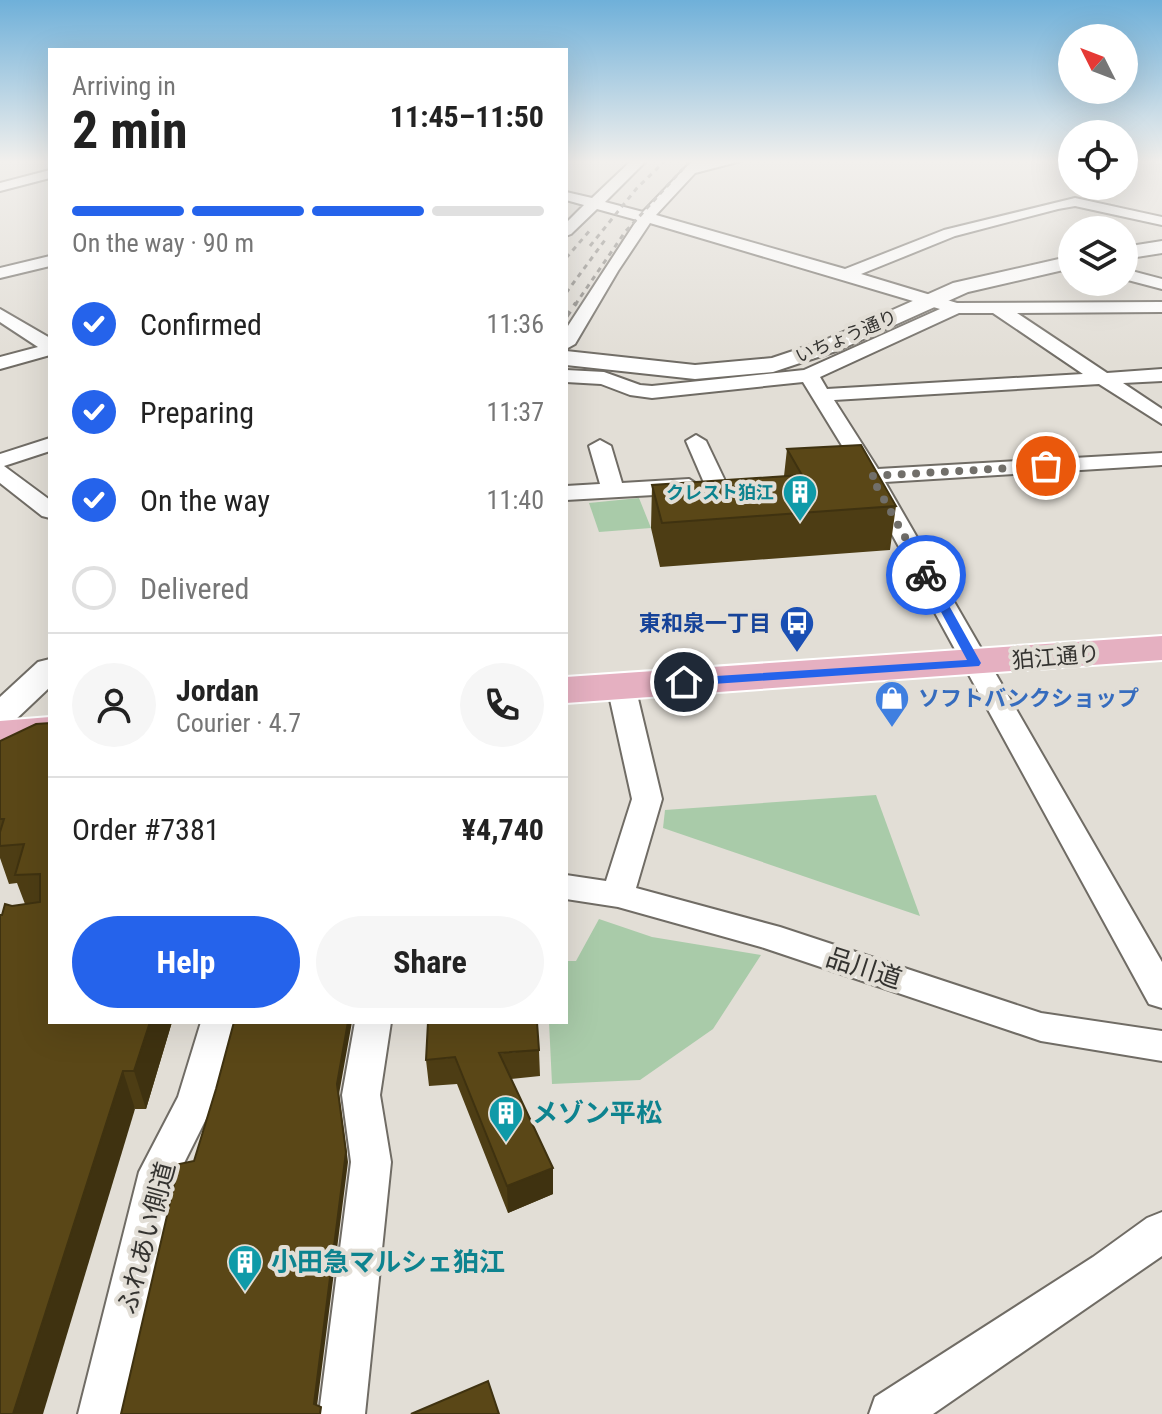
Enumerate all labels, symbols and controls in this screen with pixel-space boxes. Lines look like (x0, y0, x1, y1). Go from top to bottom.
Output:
north arrow (1058, 24, 1138, 104)
map controls (1058, 24, 1138, 296)
text: Arriving in (72, 71, 176, 101)
text: 11:45–11:50 (390, 99, 544, 134)
text: 2 min (72, 100, 188, 161)
button: locate (1058, 120, 1138, 200)
button: layers (1058, 216, 1138, 296)
text: On the way · 90 m (72, 228, 254, 258)
icon: check (72, 302, 116, 346)
street label: いちょう通り (792, 305, 900, 367)
text: Confirmed (140, 307, 262, 342)
text: 11:36 (487, 309, 544, 339)
icon: check (72, 390, 116, 434)
text: Preparing (140, 395, 254, 430)
text: 11:37 (487, 397, 544, 427)
pin (1012, 432, 1080, 500)
icon: bag (1024, 444, 1068, 488)
building icon: クレスト狛江 (781, 473, 819, 523)
icon: check (72, 478, 116, 522)
place label: クレスト狛江 (666, 482, 774, 503)
text: On the way (140, 483, 270, 518)
text: 11:40 (487, 485, 544, 515)
courier (886, 535, 966, 615)
icon: bike (904, 553, 948, 597)
text: Delivered (140, 571, 249, 606)
bus stop icon: 東和泉一丁目 (778, 604, 816, 654)
place label: 東和泉一丁目 (639, 611, 771, 636)
street label: 狛江通り (1011, 641, 1101, 673)
pin (650, 648, 718, 716)
icon: home (662, 660, 706, 704)
button: person (72, 663, 156, 747)
button: phone (460, 663, 544, 747)
text: Jordan (176, 673, 259, 708)
shop icon: ソフトバンクショップ (873, 679, 911, 729)
place label: ソフトバンクショップ (918, 686, 1139, 711)
text: Courier · 4.7 (176, 708, 301, 738)
text: Order #7381 (72, 812, 220, 847)
text: ¥4,740 (462, 812, 544, 847)
button: Help (72, 916, 300, 1008)
button: Share (316, 916, 544, 1008)
street label: 品川道 (822, 942, 906, 994)
building icon: メゾン平松 (487, 1094, 525, 1144)
place label: メゾン平松 (532, 1098, 662, 1128)
street label: ふれあい側道 (111, 1159, 181, 1317)
building icon: 小田急マルシェ狛江 (226, 1243, 264, 1293)
place label: 小田急マルシェ狛江 (271, 1247, 505, 1277)

